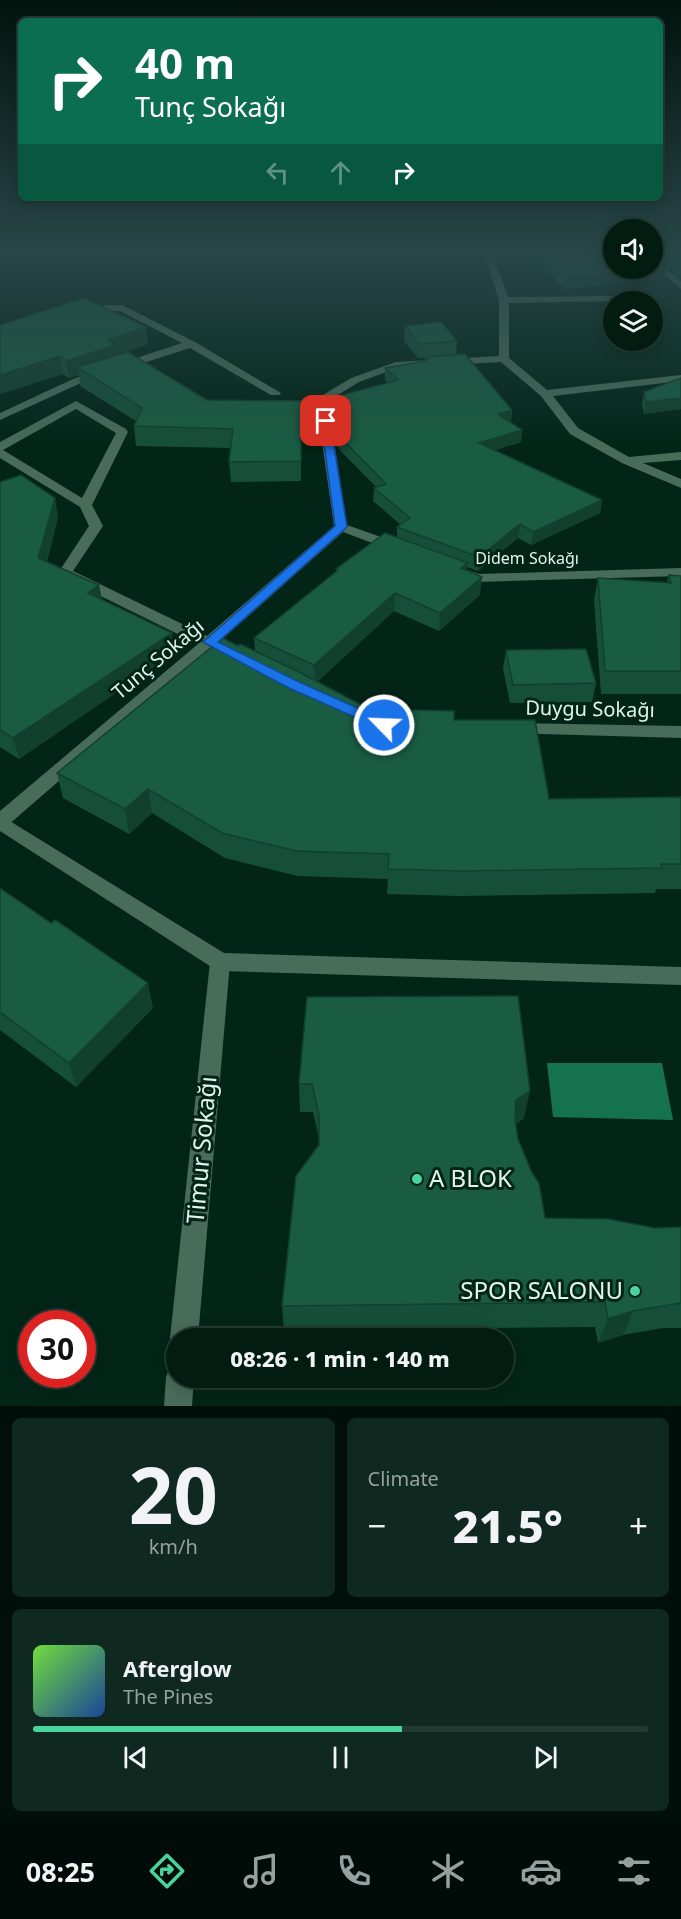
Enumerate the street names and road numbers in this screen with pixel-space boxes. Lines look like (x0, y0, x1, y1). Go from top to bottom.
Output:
street label: Didem Sokağı (475, 547, 579, 569)
street label: Tunç Sokağı (106, 612, 209, 705)
street label: Duygu Sokağı (525, 694, 655, 723)
street label: Timur Sokağı (178, 1075, 223, 1225)

